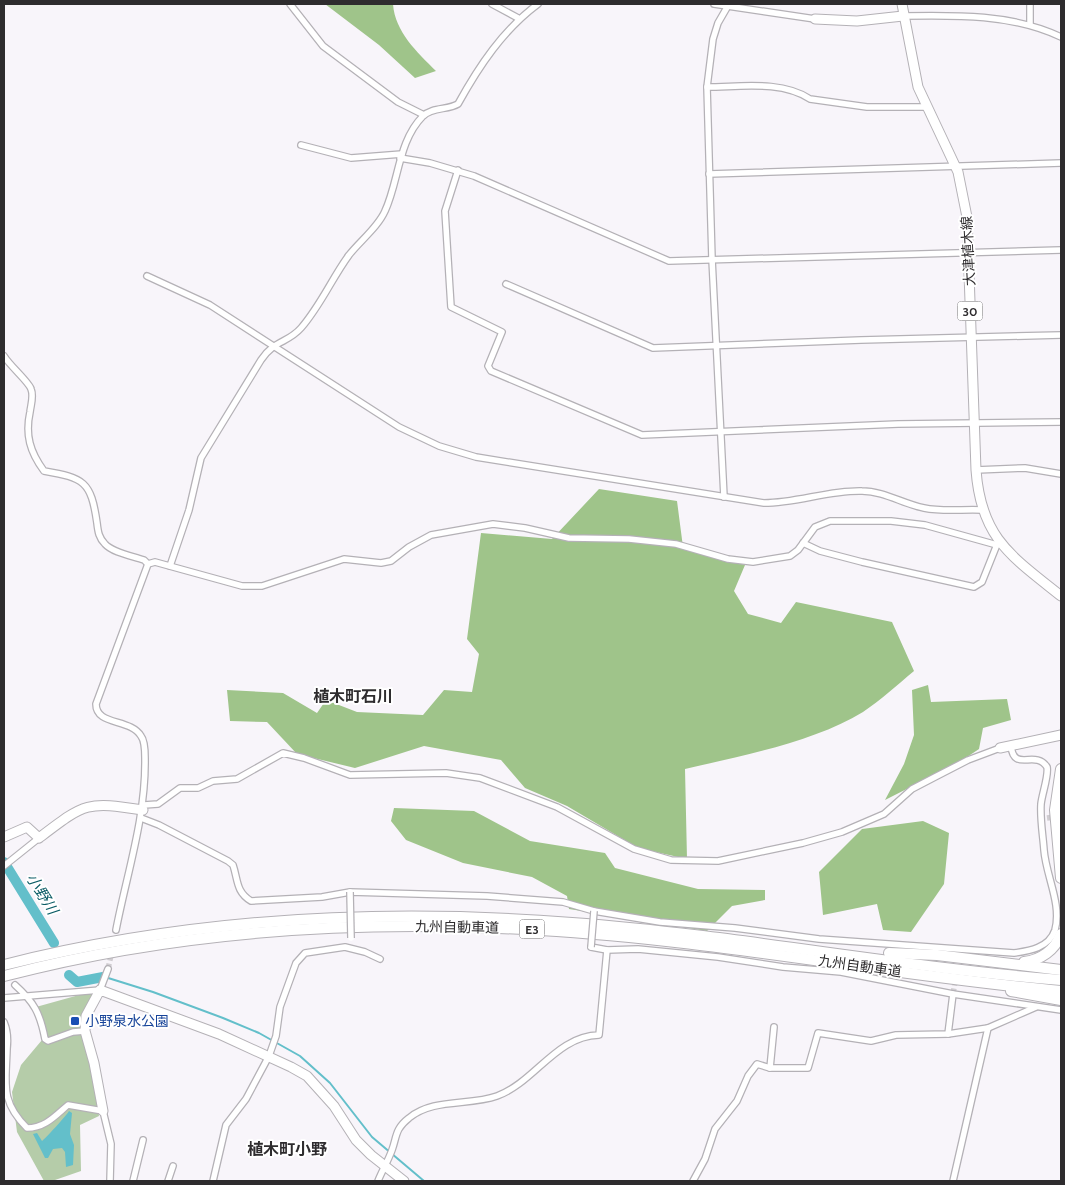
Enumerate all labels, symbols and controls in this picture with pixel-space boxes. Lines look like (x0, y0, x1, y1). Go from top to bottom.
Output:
street label: 大津植木線 (957, 216, 979, 286)
road number: 30 (958, 302, 982, 321)
district label: 植木町石川 (313, 687, 393, 706)
water label: 小野川 (22, 870, 63, 920)
street label: 九州自動車道 (415, 917, 499, 937)
road number: E3 (520, 920, 544, 939)
street label: 九州自動車道 (817, 951, 903, 981)
place label: 小野泉水公園 (85, 1012, 169, 1030)
marker: 小野泉水公園 (69, 1015, 81, 1027)
district label: 植木町小野 (247, 1140, 327, 1159)

